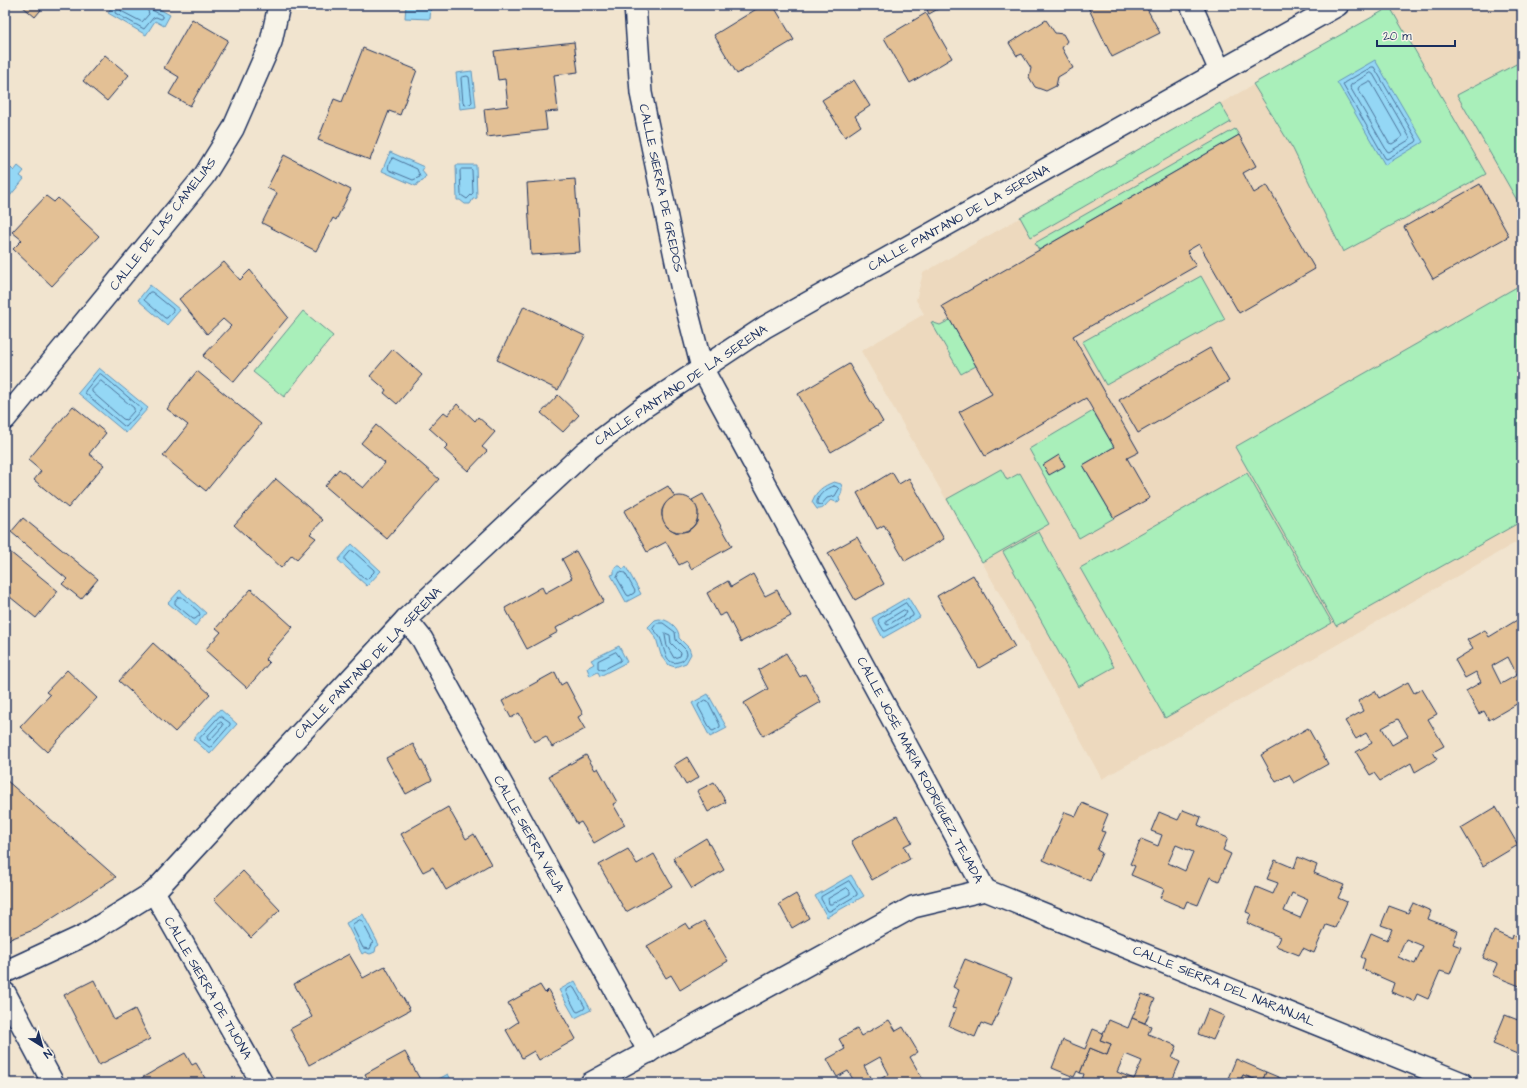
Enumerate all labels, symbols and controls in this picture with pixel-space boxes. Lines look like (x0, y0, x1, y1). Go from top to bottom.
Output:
scale bar (1377, 22, 1455, 48)
text: 20 m (1383, 28, 1412, 45)
street label: CALLE SIERRA DE GREDOS (634, 102, 688, 274)
street label: CALLE DE LAS CAMELIAS (105, 154, 221, 294)
street label: CALLE PANTANO DE LA SERENA (865, 160, 1054, 276)
street label: CALLE PANTANO DE LA SERENA (591, 320, 772, 450)
street label: CALLE PANTANO DE LA SERENA (290, 583, 446, 743)
street label: CALLE JOSÉ MARÍA RODRÍGUEZ TEJADA (852, 654, 988, 887)
street label: CALLE SIERRA VIEJA (489, 772, 569, 896)
street label: CALLE SIERRA DE TIJONA (160, 913, 257, 1063)
street label: CALLE SIERRA DEL NARANJAL (1130, 941, 1318, 1031)
north arrow (22, 1026, 62, 1066)
text: N (40, 1046, 55, 1062)

